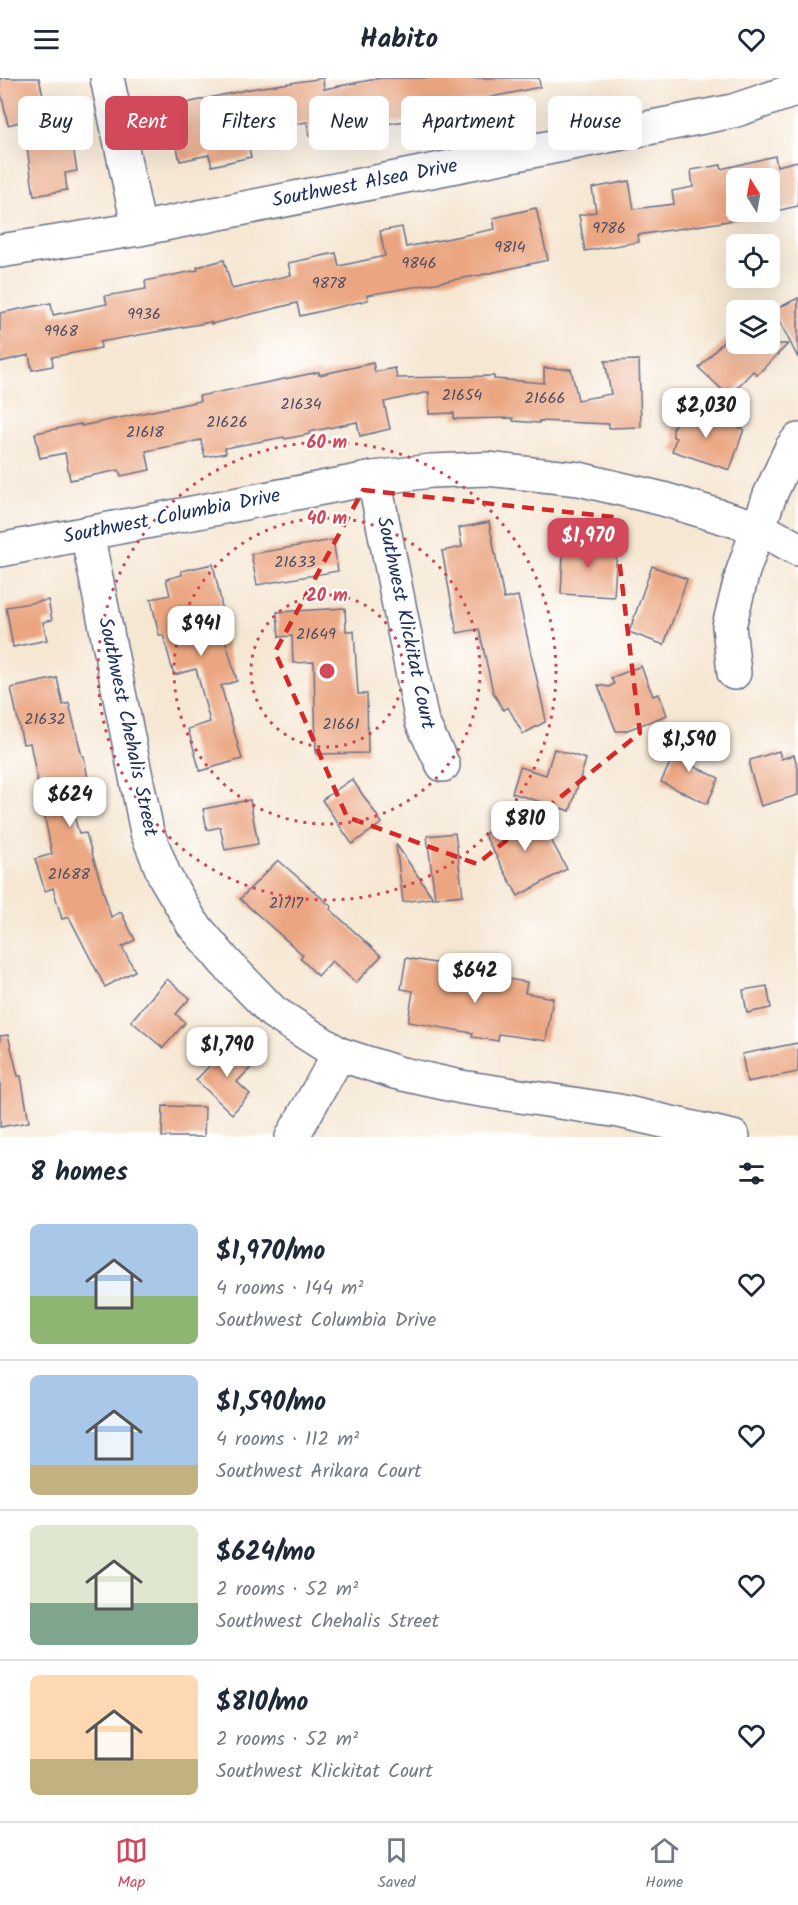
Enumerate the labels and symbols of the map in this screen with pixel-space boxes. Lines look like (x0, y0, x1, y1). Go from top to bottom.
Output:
street label: Southwest Alsea Drive (270, 150, 460, 218)
north arrow (726, 168, 780, 222)
house number: 9786 (592, 216, 626, 241)
house number: 9814 (494, 235, 526, 260)
house number: 9846 (401, 251, 437, 276)
house number: 9878 (312, 271, 347, 296)
house number: 9936 (127, 302, 161, 327)
house number: 9968 (44, 319, 78, 344)
house number: 21654 (442, 383, 482, 408)
house number: 21666 (524, 386, 566, 411)
pin: $2,030 (657, 388, 755, 439)
house number: 21634 (280, 392, 322, 417)
house number: 21626 (206, 410, 248, 435)
house number: 21618 (126, 420, 164, 445)
text: 60 m (307, 429, 348, 458)
street label: Southwest Columbia Drive (61, 480, 283, 554)
text: 40 m (307, 505, 348, 534)
street label: Southwest Klickitat Court (367, 514, 443, 733)
pin: $1,970 (539, 518, 637, 569)
house number: 21633 (274, 550, 316, 575)
text: 20 m (306, 582, 348, 611)
pin: $941 (165, 606, 237, 657)
street label: Southwest Chehalis Street (88, 614, 166, 840)
house number: 21649 (296, 622, 336, 647)
centre of rings (317, 661, 337, 681)
house number: 21632 (24, 707, 66, 732)
house number: 21661 (322, 712, 360, 737)
pin: $1,590 (640, 722, 738, 773)
pin: $624 (34, 777, 106, 828)
pin: $810 (489, 801, 561, 852)
house number: 21688 (48, 862, 91, 887)
house number: 21717 (269, 891, 304, 916)
pin: $642 (439, 953, 511, 1004)
pin: $1,790 (178, 1027, 276, 1078)

